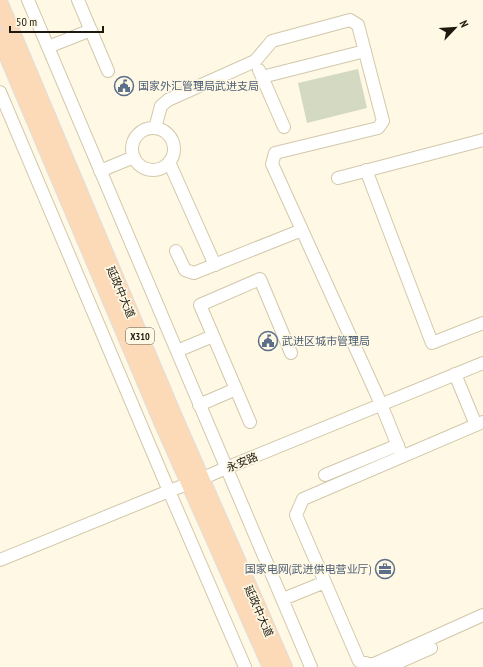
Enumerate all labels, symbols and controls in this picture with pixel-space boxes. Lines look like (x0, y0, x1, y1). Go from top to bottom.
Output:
scale bar (10, 8, 103, 34)
north arrow (435, 8, 475, 48)
text: 50 m (16, 14, 37, 29)
text: N (456, 18, 472, 29)
public building icon: 国家外汇管理局武进支局 (113, 75, 135, 97)
place label: 国家外汇管理局武进支局 (138, 79, 259, 93)
street label: 延政中大道 (104, 264, 138, 320)
road number: X310 (126, 328, 154, 344)
public building icon: 武进区城市管理局 (257, 330, 279, 352)
place label: 武进区城市管理局 (282, 334, 370, 348)
street label: 永安路 (224, 449, 260, 475)
office icon: 国家电网(武进供电营业厅) (374, 558, 396, 580)
place label: 国家电网(武进供电营业厅) (245, 562, 371, 576)
street label: 延政中大道 (241, 583, 277, 639)

